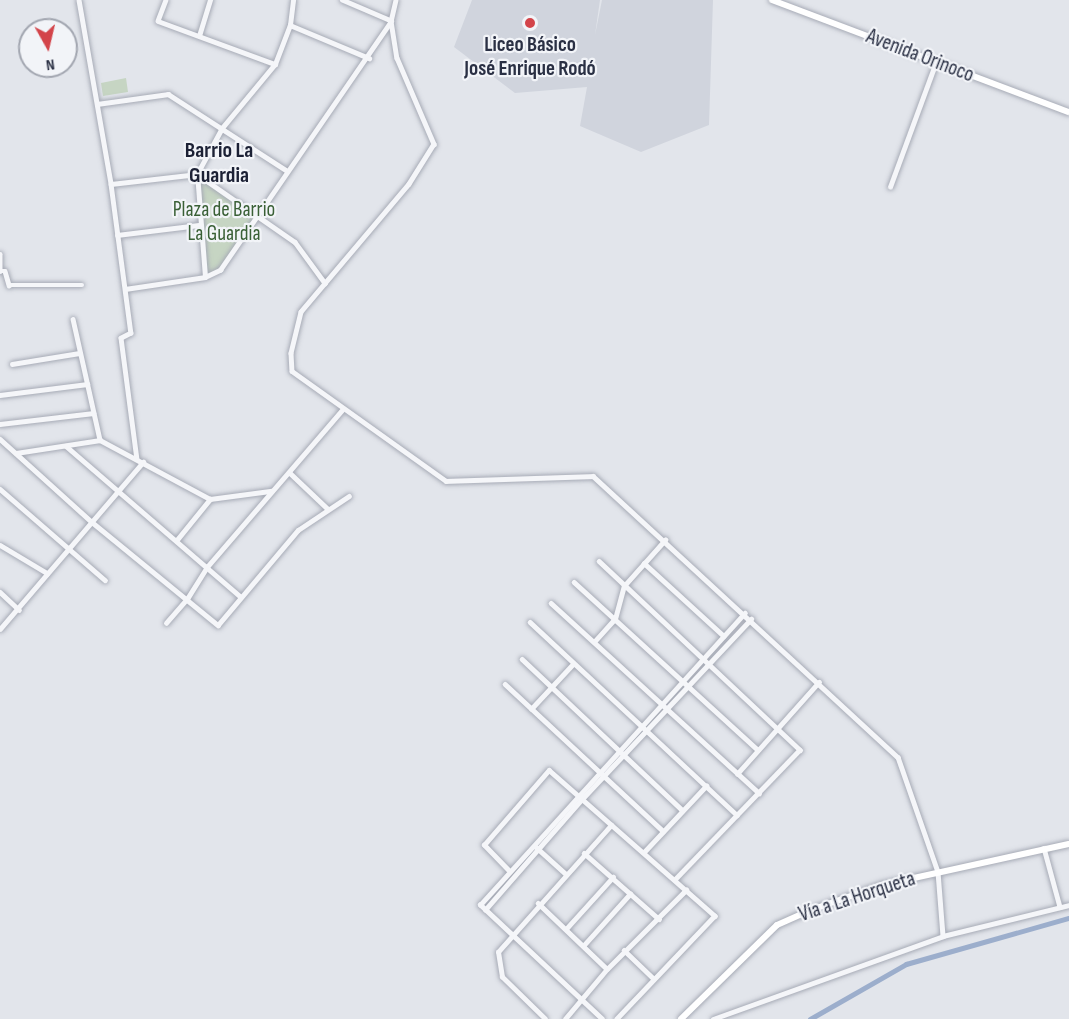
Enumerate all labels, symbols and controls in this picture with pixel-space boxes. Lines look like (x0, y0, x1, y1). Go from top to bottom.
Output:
marker: Liceo Básico José Enrique Rodó (523, 16, 537, 30)
north arrow (18, 18, 78, 78)
street label: Avenida Orinoco (863, 24, 977, 88)
place label: Liceo Básico José Enrique Rodó (464, 32, 596, 82)
text: N (45, 54, 56, 74)
district label: Barrio La Guardia (185, 137, 253, 188)
park label: Plaza de Barrio La Guardia (173, 197, 275, 247)
street label: Vía a La Horqueta (796, 866, 918, 928)

